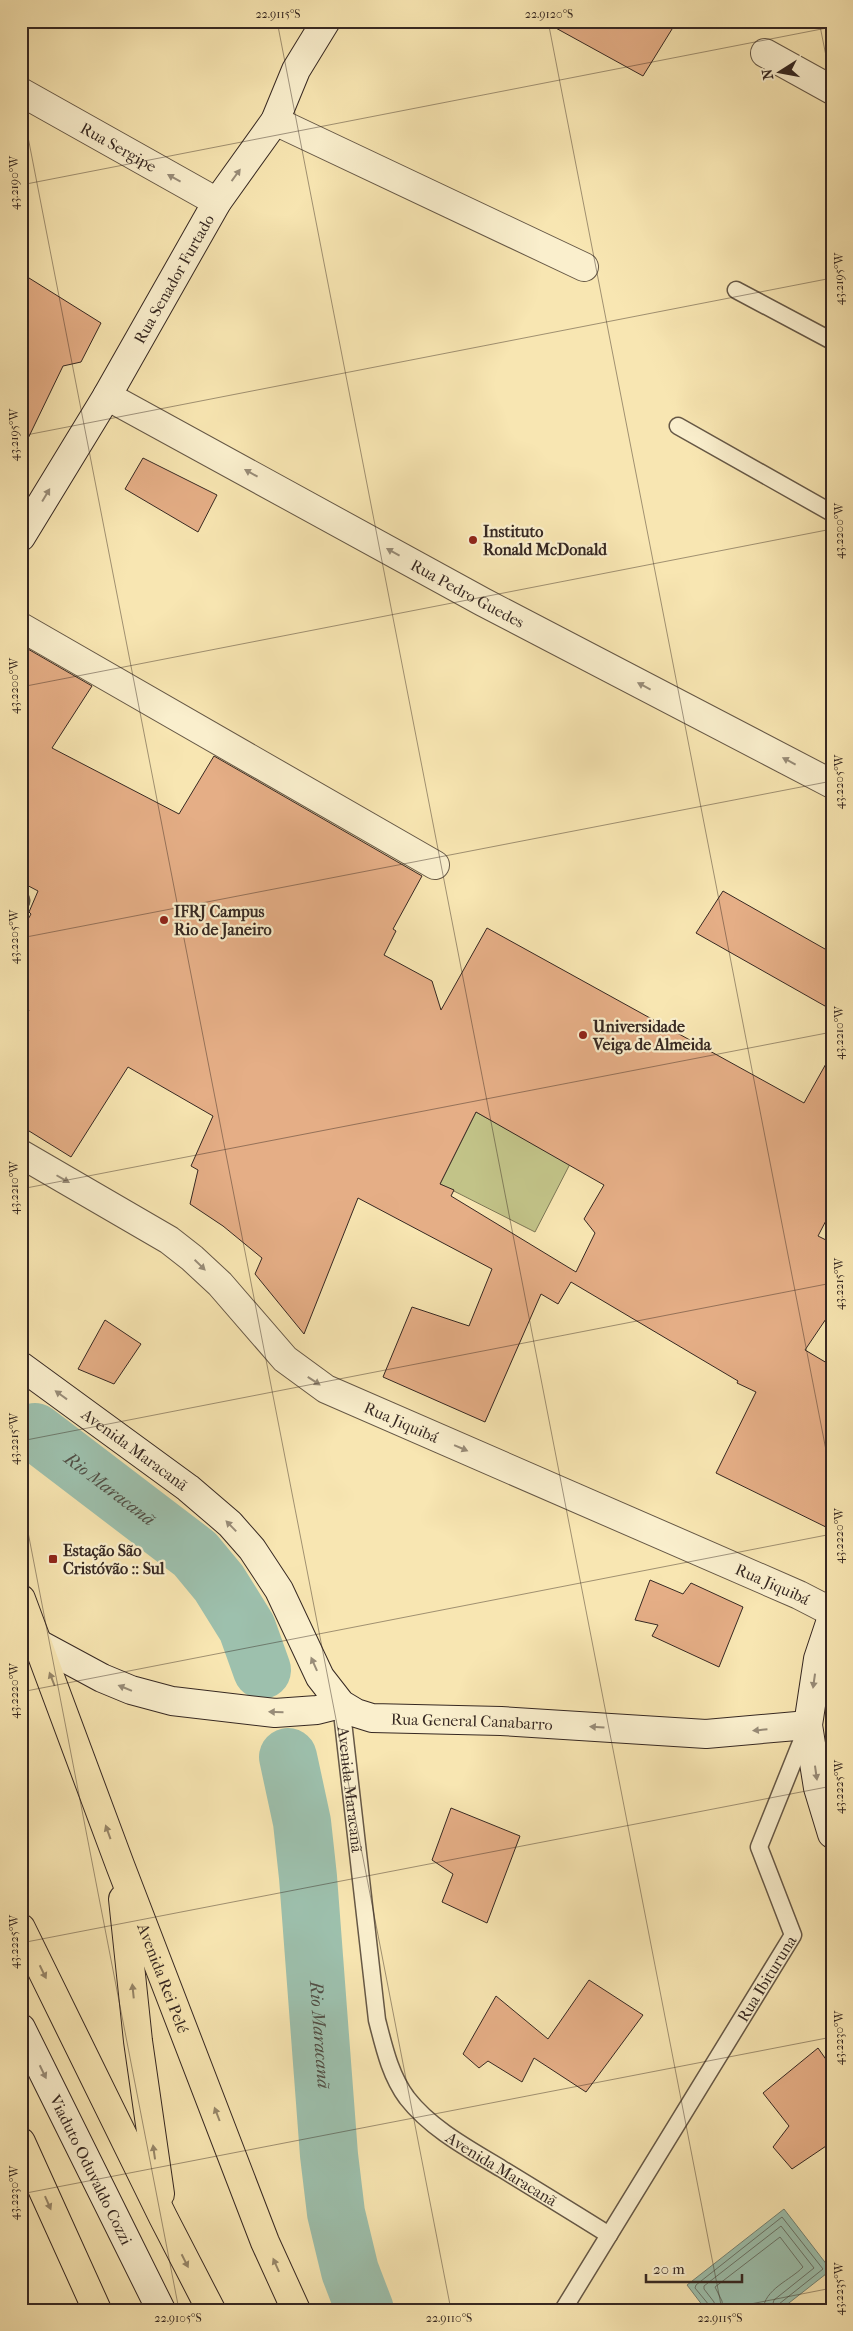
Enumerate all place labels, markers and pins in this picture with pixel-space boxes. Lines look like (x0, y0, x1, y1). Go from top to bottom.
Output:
place label: Instituto Ronald McDonald (483, 522, 608, 559)
marker: Instituto Ronald McDonald (467, 534, 479, 546)
place label: IFRJ Campus Rio de Janeiro (174, 902, 272, 940)
marker: IFRJ Campus Rio de Janeiro (158, 914, 170, 926)
place label: Universidade Veiga de Almeida (592, 1017, 712, 1055)
marker: Universidade Veiga de Almeida (577, 1029, 589, 1041)
place label: Estação São Cristóvão :: Sul (63, 1541, 165, 1578)
marker: Estação São Cristóvão :: Sul (47, 1553, 59, 1565)

